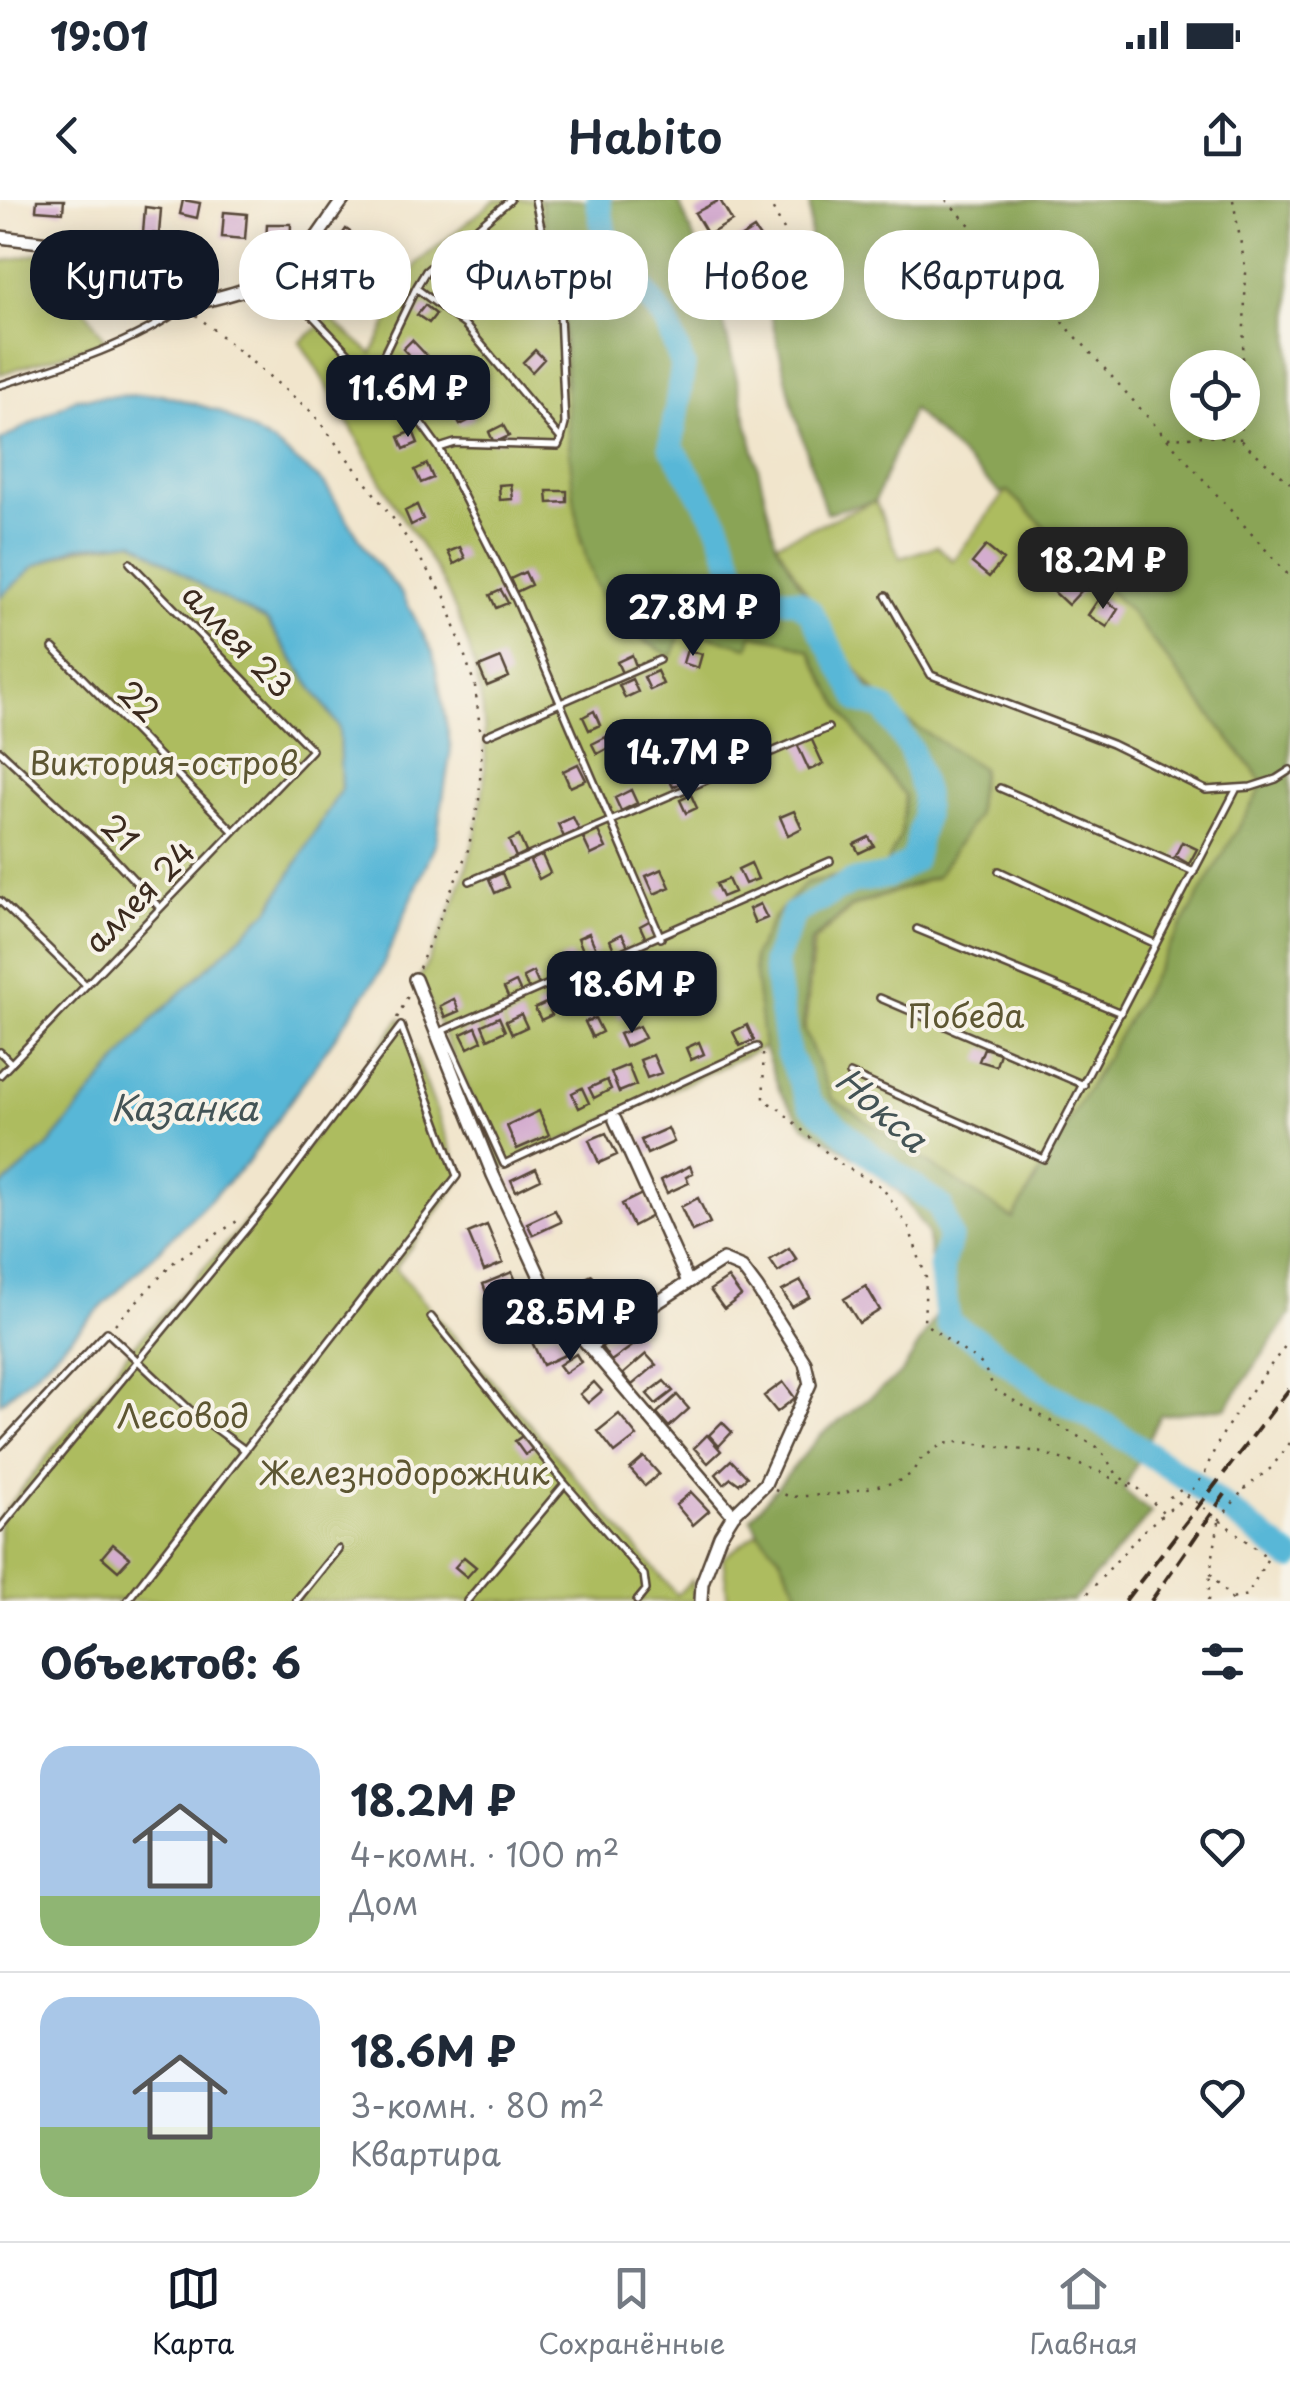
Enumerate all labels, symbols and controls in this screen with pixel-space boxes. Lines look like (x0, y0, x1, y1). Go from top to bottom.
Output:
text: 19:01 (50, 7, 148, 64)
text: Habito (568, 101, 722, 169)
icon: back (40, 108, 95, 163)
icon: share (1195, 108, 1250, 163)
chip: Купить (30, 230, 219, 320)
chip: Снять (239, 230, 411, 320)
chip: Фильтры (431, 230, 648, 320)
chip: Новое (668, 230, 844, 320)
chip: Квартира (864, 230, 1099, 320)
map controls (1170, 350, 1260, 440)
button: locate (1170, 350, 1260, 440)
pin: 11.6M ₽ (316, 355, 500, 440)
text: 11.6M ₽ (348, 363, 468, 411)
pin: 18.2M ₽ (1011, 527, 1195, 612)
text: 18.2M ₽ (1040, 535, 1166, 583)
street label: аллея 23 (172, 572, 305, 708)
pin: 27.8M ₽ (601, 574, 785, 659)
text: 27.8M ₽ (628, 582, 758, 630)
street label: 22 (107, 668, 172, 733)
pin: 14.7M ₽ (596, 719, 780, 804)
text: 14.7M ₽ (626, 727, 750, 775)
park label: Виктория-остров (30, 738, 298, 786)
street label: 21 (90, 802, 150, 862)
street label: аллея 24 (72, 828, 205, 963)
pin: 18.6M ₽ (540, 951, 724, 1036)
text: 18.6M ₽ (569, 959, 695, 1007)
park label: Победа (908, 991, 1025, 1039)
water label: Нокса (825, 1053, 941, 1164)
water label: Казанка (110, 1080, 259, 1133)
pin: 28.5M ₽ (478, 1279, 662, 1364)
text: 28.5M ₽ (505, 1287, 635, 1335)
park label: Лесовод (117, 1391, 249, 1439)
park label: Железнодорожник (259, 1448, 549, 1496)
text: Объектов: 6 (40, 1630, 301, 1693)
icon: filters (1195, 1634, 1250, 1689)
text: 18.2M ₽ (350, 1767, 516, 1830)
icon: home (120, 1786, 240, 1906)
icon: heart (1195, 1819, 1250, 1874)
text: 4-комн. · 100 m² (350, 1830, 619, 1878)
text: Дом (350, 1878, 419, 1926)
text: 18.6M ₽ (350, 2018, 516, 2081)
icon: home (120, 2037, 240, 2157)
icon: heart (1195, 2070, 1250, 2125)
text: 3-комн. · 80 m² (350, 2081, 604, 2129)
text: Квартира (350, 2129, 501, 2177)
tab: Карта (152, 2261, 234, 2364)
tab: Сохранённые (538, 2261, 725, 2364)
tab: Главная (1030, 2261, 1138, 2364)

